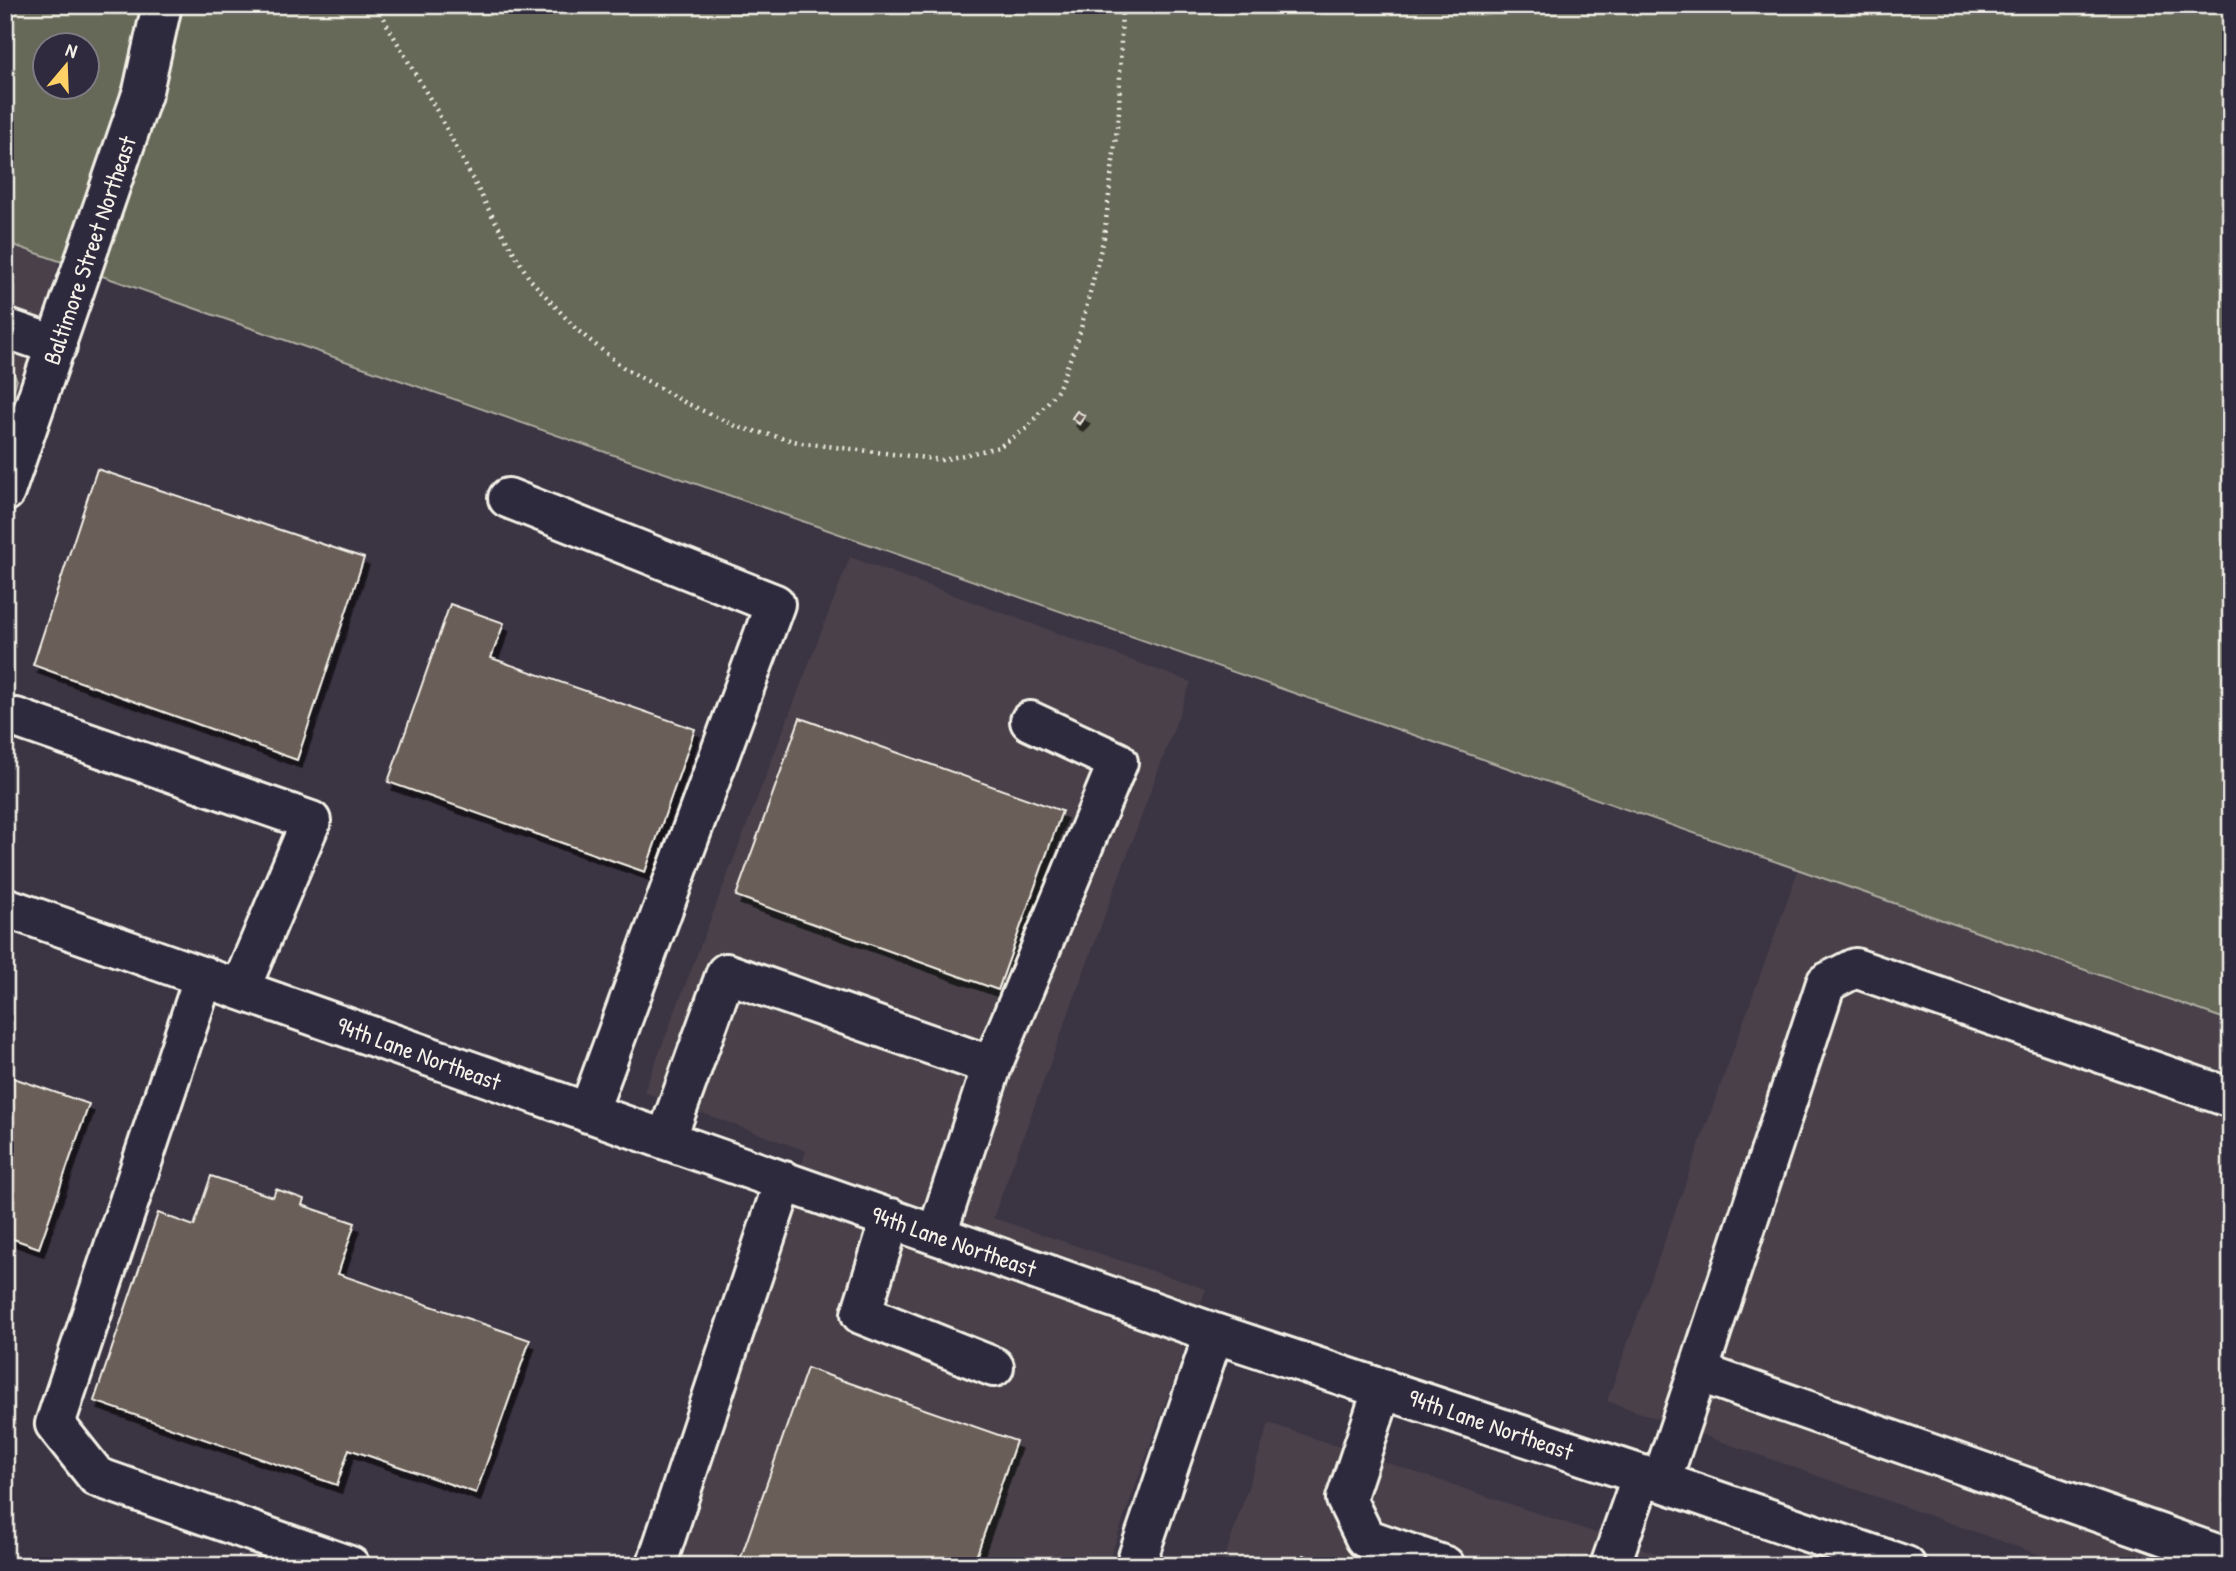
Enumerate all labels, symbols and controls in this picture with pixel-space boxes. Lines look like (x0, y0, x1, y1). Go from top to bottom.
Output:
north arrow (32, 32, 102, 102)
text: N (63, 36, 81, 64)
street label: Baltimore Street Northeast (35, 131, 143, 369)
street label: 94th Lane Northeast (333, 1008, 506, 1098)
street label: 94th Lane Northeast (867, 1198, 1041, 1284)
street label: 94th Lane Northeast (1404, 1381, 1578, 1467)

